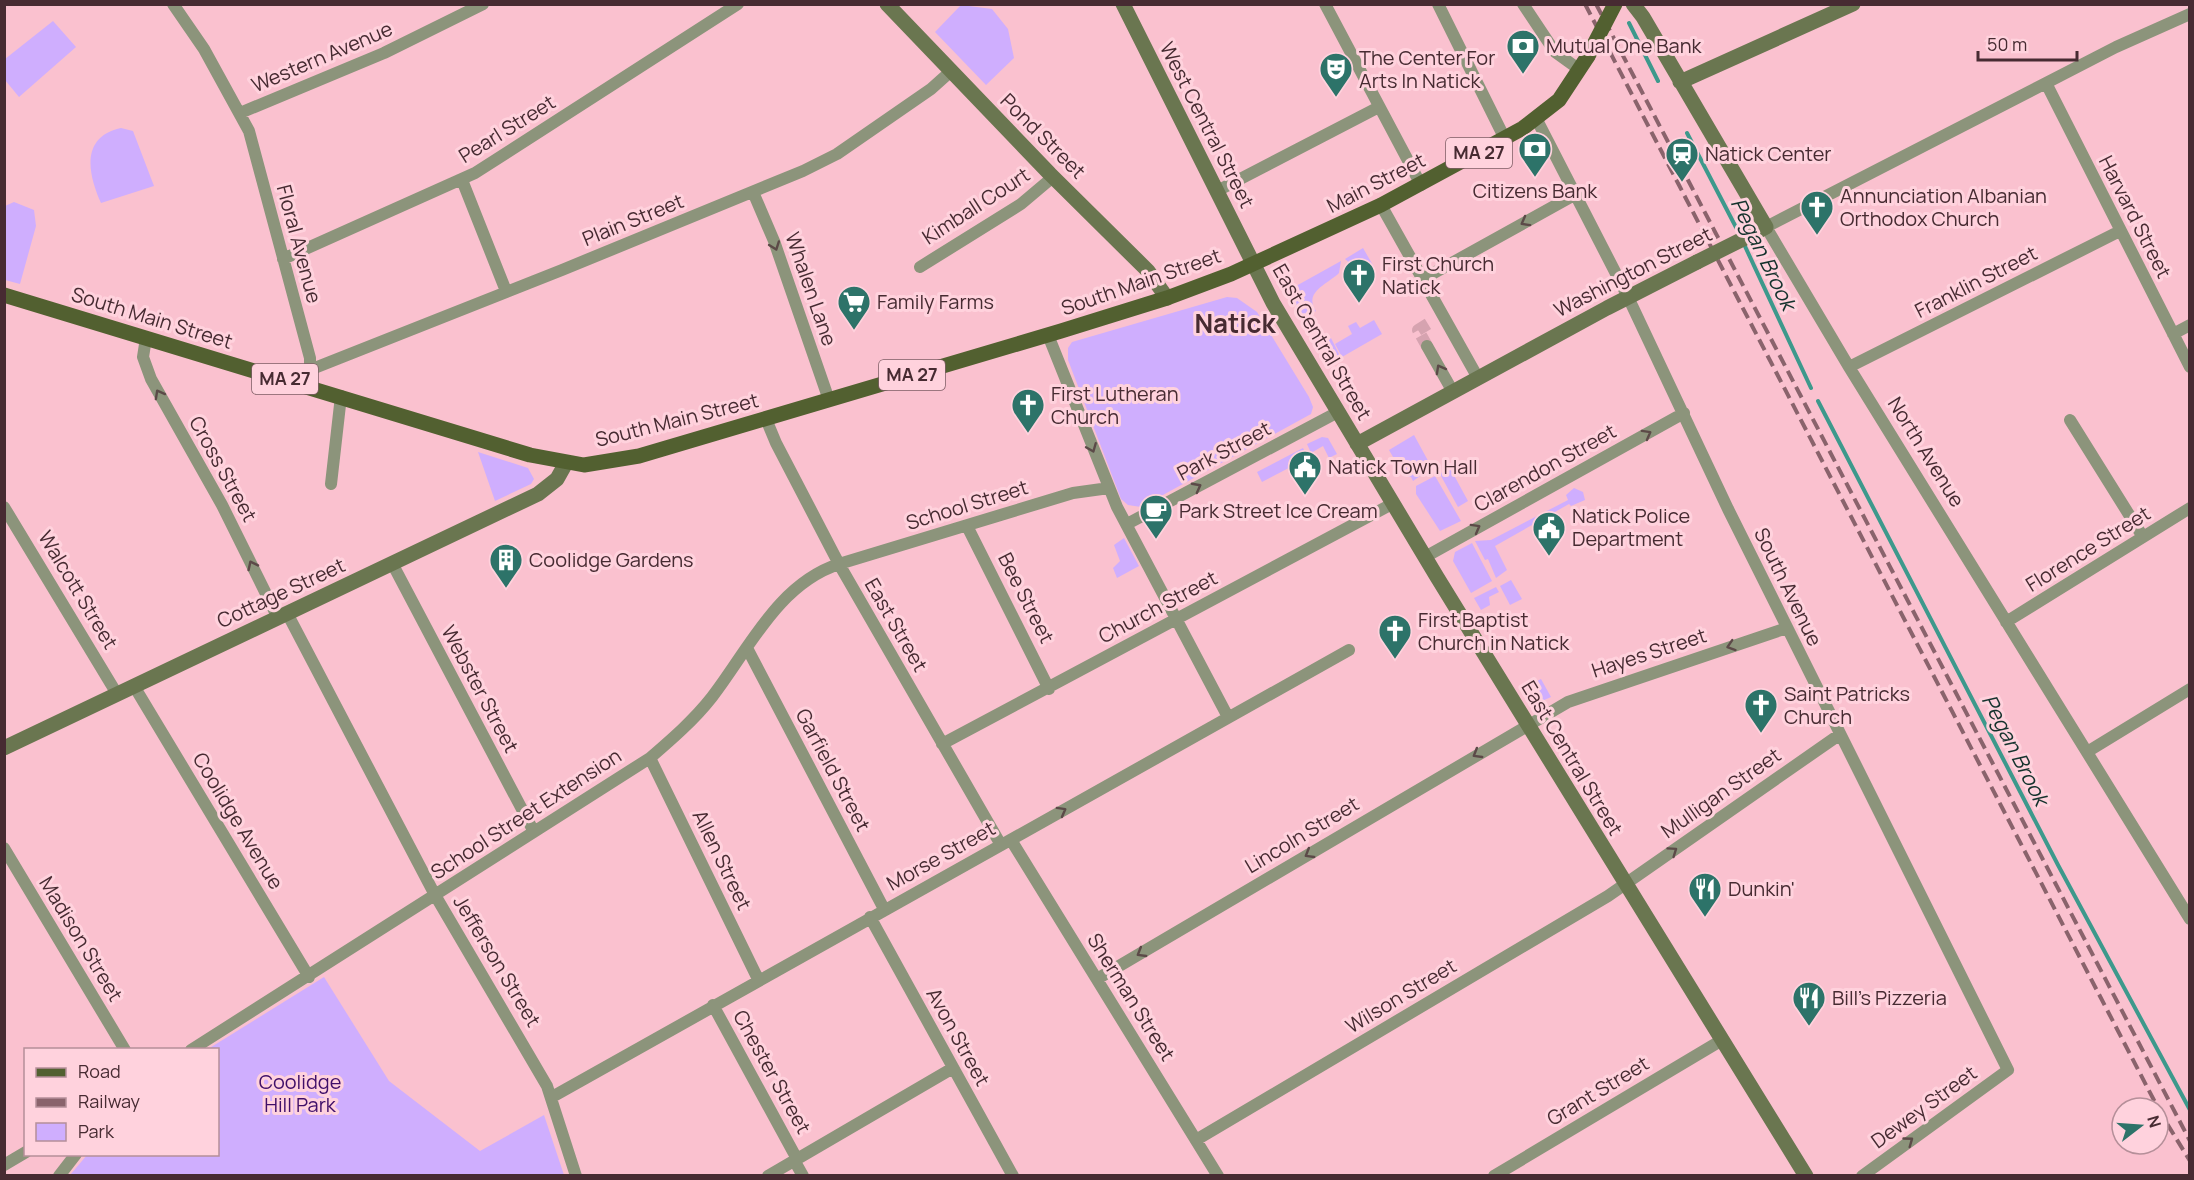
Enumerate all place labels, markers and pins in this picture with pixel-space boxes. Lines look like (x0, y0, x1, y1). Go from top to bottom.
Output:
bank icon: Mutual One Bank (1505, 28, 1541, 75)
place label: Mutual One Bank (1546, 32, 1703, 59)
place label: The Center For Arts In Natick (1359, 44, 1495, 94)
theatre icon: The Center For Arts In Natick (1318, 51, 1354, 98)
bank icon: Citizens Bank (1517, 131, 1553, 178)
station icon: Natick Center (1664, 136, 1700, 183)
place label: Natick Center (1705, 140, 1832, 167)
place label: Citizens Bank (1473, 177, 1598, 204)
place label: Annunciation Albanian Orthodox Church (1840, 182, 2047, 232)
church icon: Annunciation Albanian Orthodox Church (1799, 189, 1835, 236)
place label: First Church Natick (1382, 250, 1494, 300)
church icon: First Church Natick (1341, 257, 1377, 304)
supermarket icon: Family Farms (836, 284, 872, 331)
place label: Family Farms (877, 288, 994, 315)
place label: First Lutheran Church (1051, 380, 1179, 430)
church icon: First Lutheran Church (1010, 387, 1046, 434)
public building icon: Natick Town Hall (1287, 449, 1323, 496)
place label: Natick Town Hall (1328, 453, 1478, 480)
cafe icon: Park Street Ice Cream (1138, 493, 1174, 540)
place label: Park Street Ice Cream (1179, 497, 1378, 524)
place label: Natick Police Department (1572, 502, 1690, 552)
public building icon: Natick Police Department (1531, 510, 1567, 557)
building icon: Coolidge Gardens (488, 542, 524, 589)
place label: Coolidge Gardens (529, 546, 694, 573)
place label: First Baptist Church in Natick (1418, 606, 1570, 656)
church icon: First Baptist Church in Natick (1377, 613, 1413, 660)
place label: Saint Patricks Church (1784, 680, 1910, 730)
church icon: Saint Patricks Church (1743, 687, 1779, 734)
restaurant icon: Dunkin' (1687, 871, 1723, 918)
place label: Dunkin' (1728, 875, 1795, 902)
restaurant icon: Bill's Pizzeria (1791, 980, 1827, 1027)
place label: Bill's Pizzeria (1832, 984, 1947, 1011)

